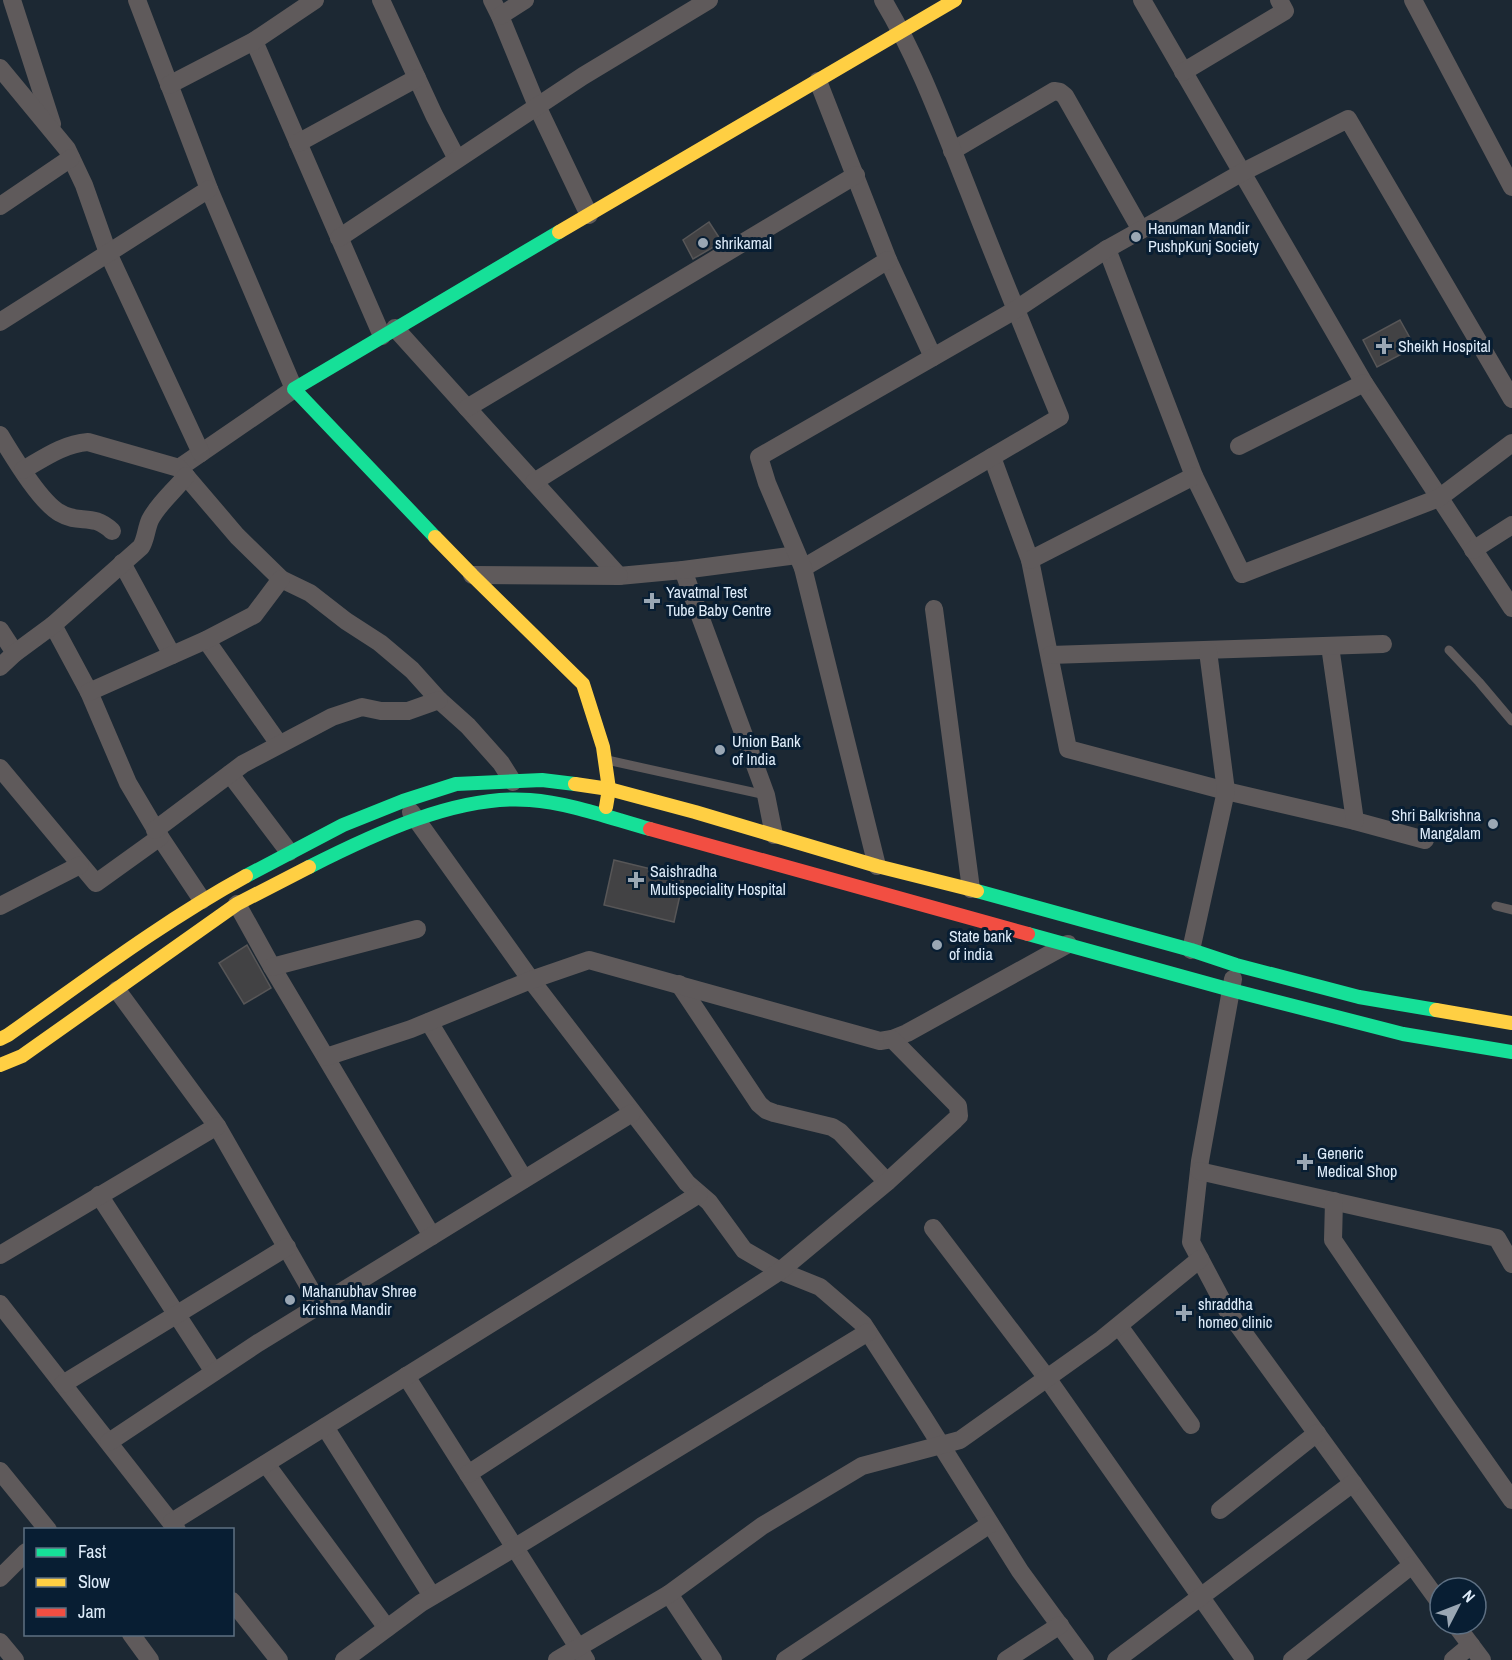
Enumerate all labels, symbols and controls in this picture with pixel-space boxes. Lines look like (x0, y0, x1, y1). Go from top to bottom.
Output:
place label: Hanuman Mandir PushpKunj Society (1148, 217, 1259, 257)
marker: Hanuman Mandir PushpKunj Society (1129, 230, 1143, 244)
place label: shrikamal (715, 232, 772, 254)
marker: shrikamal (696, 236, 710, 250)
place label: Sheikh Hospital (1398, 335, 1491, 357)
marker: Sheikh Hospital (1375, 337, 1393, 355)
place label: Yavatmal Test Tube Baby Centre (666, 581, 771, 621)
marker: Yavatmal Test Tube Baby Centre (643, 592, 661, 610)
place label: Union Bank of India (732, 730, 801, 770)
marker: Union Bank of India (713, 743, 727, 757)
place label: Shri Balkrishna Mangalam (1391, 804, 1482, 844)
marker: Shri Balkrishna Mangalam (1486, 817, 1500, 831)
place label: Saishradha Multispeciality Hospital (650, 860, 786, 900)
marker: Saishradha Multispeciality Hospital (627, 871, 645, 889)
place label: State bank of india (949, 925, 1012, 965)
marker: State bank of india (930, 938, 944, 952)
place label: Generic Medical Shop (1317, 1142, 1397, 1182)
marker: Generic Medical Shop (1298, 1155, 1312, 1169)
place label: Mahanubhav Shree Krishna Mandir (302, 1280, 417, 1320)
marker: Mahanubhav Shree Krishna Mandir (283, 1293, 297, 1307)
place label: shraddha homeo clinic (1198, 1293, 1273, 1333)
marker: shraddha homeo clinic (1175, 1304, 1193, 1322)
legend (24, 1528, 234, 1636)
text: Fast (78, 1539, 106, 1564)
text: Slow (78, 1569, 110, 1594)
north arrow (1428, 1576, 1488, 1636)
text: N (1458, 1585, 1480, 1607)
text: Jam (78, 1599, 106, 1624)

